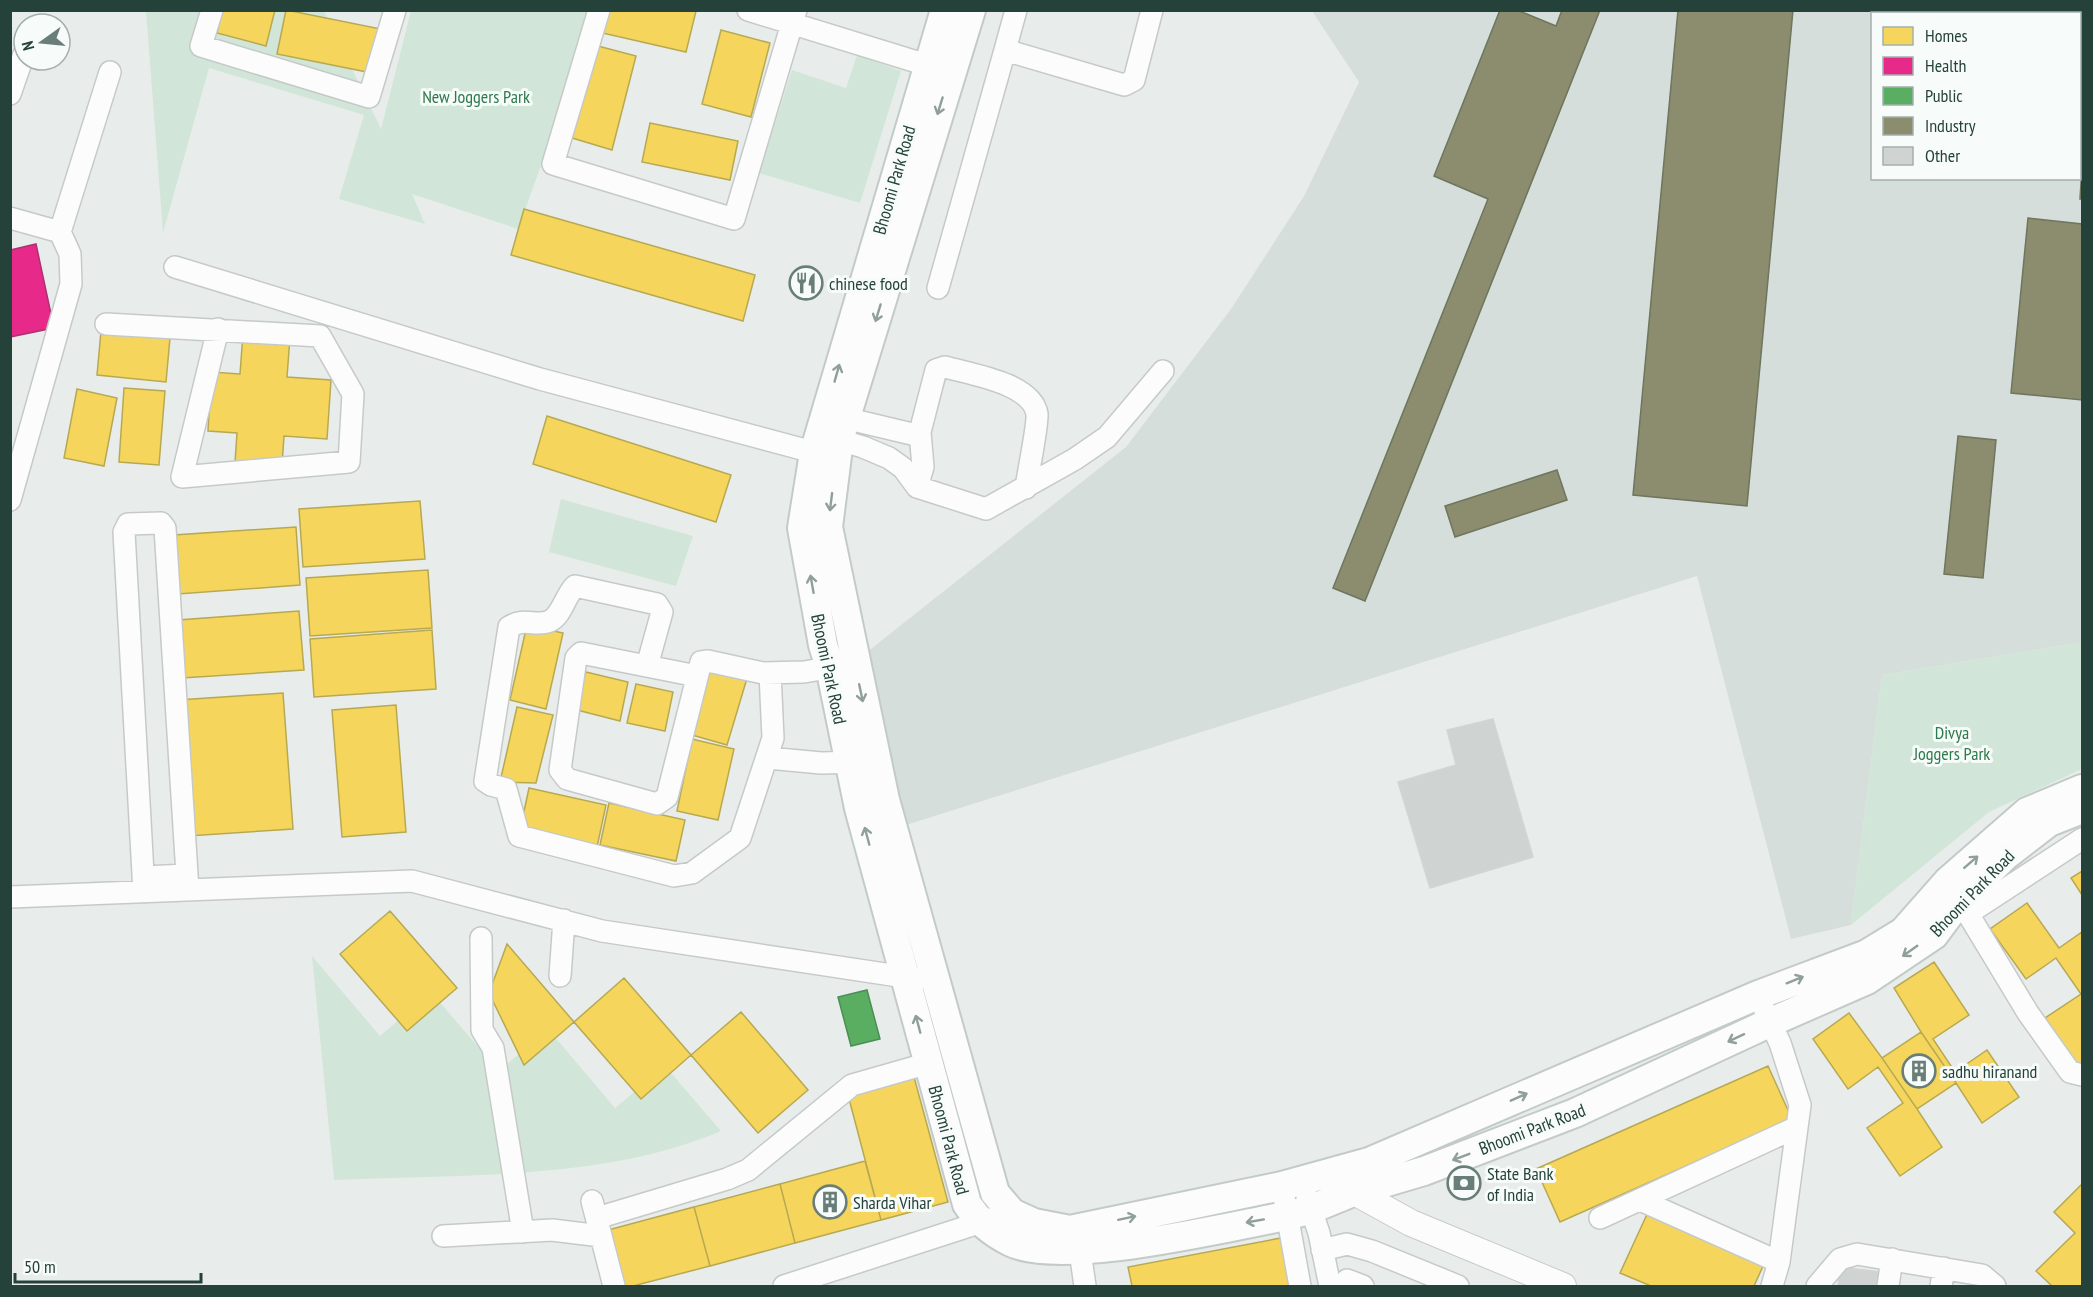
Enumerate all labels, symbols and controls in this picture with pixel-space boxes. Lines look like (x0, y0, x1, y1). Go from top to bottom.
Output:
north arrow (12, 12, 72, 72)
legend (1871, 12, 2081, 180)
text: Homes (1925, 24, 1968, 47)
text: N (17, 39, 38, 53)
text: Health (1925, 54, 1966, 77)
text: Public (1925, 84, 1963, 107)
park label: New Joggers Park (422, 85, 530, 108)
one-way arrow (934, 96, 945, 115)
text: Industry (1925, 114, 1976, 137)
street label: Bhoomi Park Road (867, 123, 921, 237)
text: Other (1925, 144, 1960, 167)
restaurant icon: chinese food (788, 265, 824, 301)
place label: chinese food (829, 272, 908, 295)
one-way arrow (872, 303, 883, 322)
one-way arrow (832, 364, 843, 383)
one-way arrow (825, 491, 836, 511)
one-way arrow (806, 575, 817, 594)
street label: Bhoomi Park Road (806, 612, 852, 726)
one-way arrow (856, 683, 867, 702)
park label: Divya Joggers Park (1913, 721, 1990, 765)
one-way arrow (861, 827, 872, 846)
street label: Bhoomi Park Road (1925, 845, 2019, 941)
one-way arrow (1963, 855, 1978, 869)
one-way arrow (1902, 945, 1919, 957)
one-way arrow (1786, 974, 1804, 985)
one-way arrow (912, 1015, 923, 1034)
one-way arrow (1728, 1032, 1746, 1044)
building icon: sadhu hiranand (1901, 1053, 1937, 1089)
place label: sadhu hiranand (1942, 1060, 2037, 1083)
street label: Bhoomi Park Road (923, 1083, 975, 1197)
one-way arrow (1510, 1091, 1528, 1103)
street label: Bhoomi Park Road (1475, 1098, 1589, 1160)
one-way arrow (1452, 1152, 1471, 1163)
place label: State Bank of India (1487, 1162, 1553, 1206)
bank icon: State Bank of India (1446, 1165, 1482, 1201)
building icon: Sharda Vihar (812, 1184, 848, 1220)
place label: Sharda Vihar (853, 1191, 931, 1214)
one-way arrow (1117, 1212, 1137, 1223)
one-way arrow (1246, 1216, 1266, 1227)
scale bar (15, 1246, 201, 1284)
text: 50 m (24, 1255, 56, 1278)

